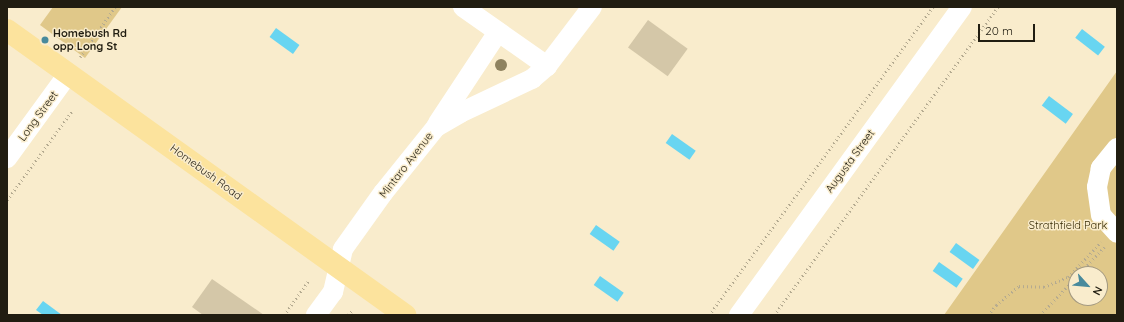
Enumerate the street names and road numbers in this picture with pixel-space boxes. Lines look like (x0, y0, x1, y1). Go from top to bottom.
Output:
street label: Long Street (15, 88, 61, 144)
street label: Augusta Street (823, 127, 877, 195)
street label: Mintaro Avenue (376, 130, 436, 200)
street label: Homebush Road (168, 142, 244, 202)

